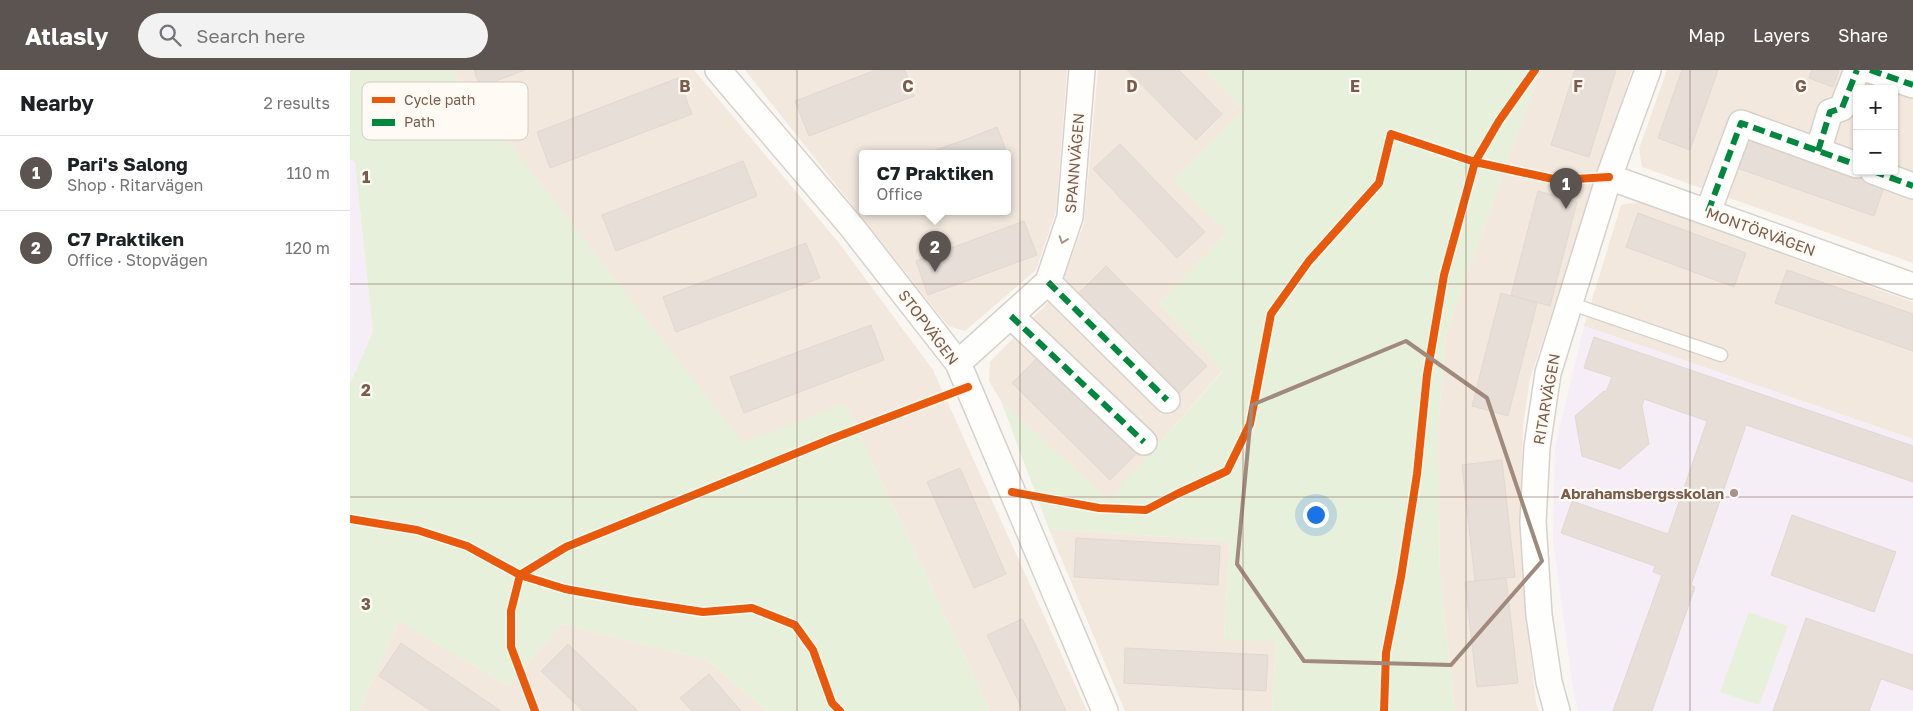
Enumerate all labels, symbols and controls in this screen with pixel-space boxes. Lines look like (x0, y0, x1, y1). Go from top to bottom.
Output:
search box (138, 13, 488, 58)
text: Atlasly (25, 21, 108, 50)
icon: search (156, 21, 184, 49)
text: Search here (196, 24, 305, 47)
text: Map (1688, 24, 1725, 46)
text: Layers (1753, 24, 1810, 46)
text: Share (1838, 24, 1888, 46)
text: B (679, 76, 691, 96)
text: C (902, 76, 914, 96)
text: D (1126, 76, 1138, 96)
text: E (1350, 76, 1360, 96)
text: F (1573, 76, 1583, 96)
text: G (1795, 76, 1807, 96)
legend (362, 82, 528, 140)
map controls (1853, 85, 1898, 175)
button: + (1853, 85, 1898, 130)
text: Nearby (20, 90, 94, 116)
text: Cycle path (404, 91, 475, 108)
text: 2 results (264, 93, 330, 113)
street label: SPANNVÄGEN (1061, 112, 1087, 214)
text: Path (404, 113, 435, 130)
button: − (1853, 130, 1898, 175)
popup (859, 150, 1011, 215)
text: Pari's Salong (67, 152, 188, 175)
text: C7 Praktiken (877, 161, 993, 184)
text: 1 (32, 163, 40, 183)
text: 110 m (286, 163, 330, 183)
text: 1 (362, 167, 370, 187)
pin: 1 (1550, 168, 1582, 209)
text: Shop · Ritarvägen (67, 175, 203, 195)
text: Office (877, 184, 923, 204)
street label: MONTÖRVÄGEN (1704, 203, 1818, 259)
text: C7 Praktiken (67, 227, 184, 250)
pin: 2 (919, 231, 951, 272)
one-way arrow (1058, 235, 1068, 243)
text: 2 (31, 238, 41, 258)
text: 120 m (285, 238, 330, 258)
text: Office · Stopvägen (67, 250, 208, 270)
street label: STOPVÄGEN (895, 286, 963, 368)
street label: RITARVÄGEN (1529, 352, 1563, 446)
text: 2 (361, 380, 371, 400)
place label: Abrahamsbergsskolan (1561, 484, 1724, 502)
marker: Abrahamsbergsskolan (1728, 487, 1740, 499)
your location (1303, 502, 1329, 528)
text: 3 (361, 594, 371, 614)

